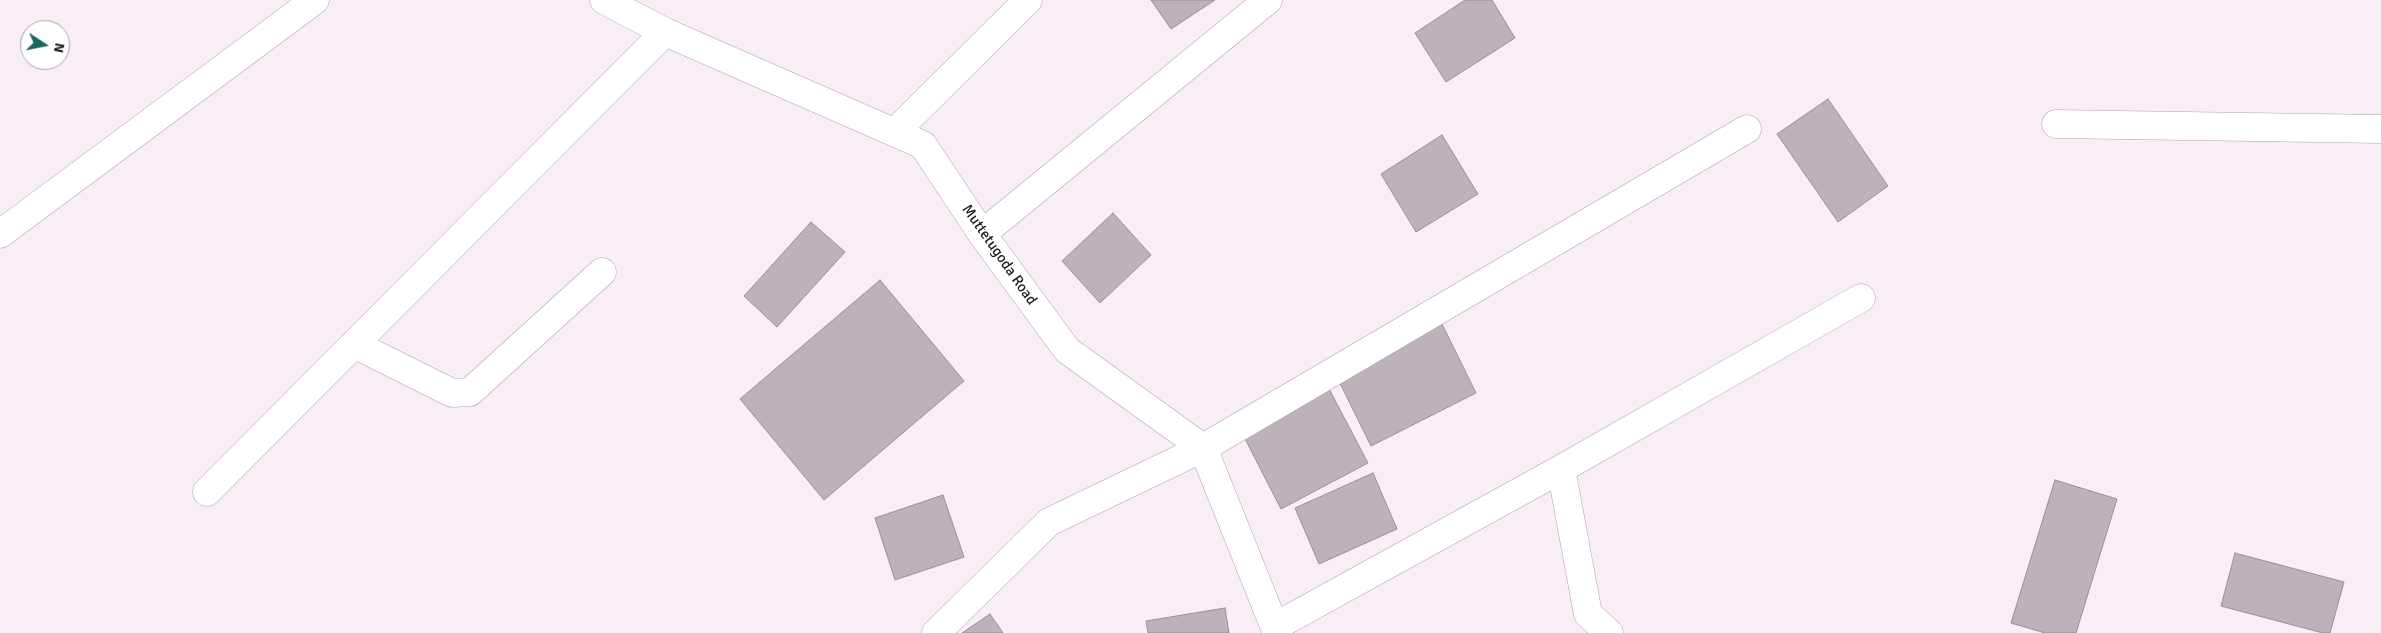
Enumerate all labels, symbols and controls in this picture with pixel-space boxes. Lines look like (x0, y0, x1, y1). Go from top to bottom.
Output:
north arrow (20, 20, 70, 70)
text: N (50, 41, 69, 54)
street label: Muttetugoda Road (958, 201, 1040, 309)

